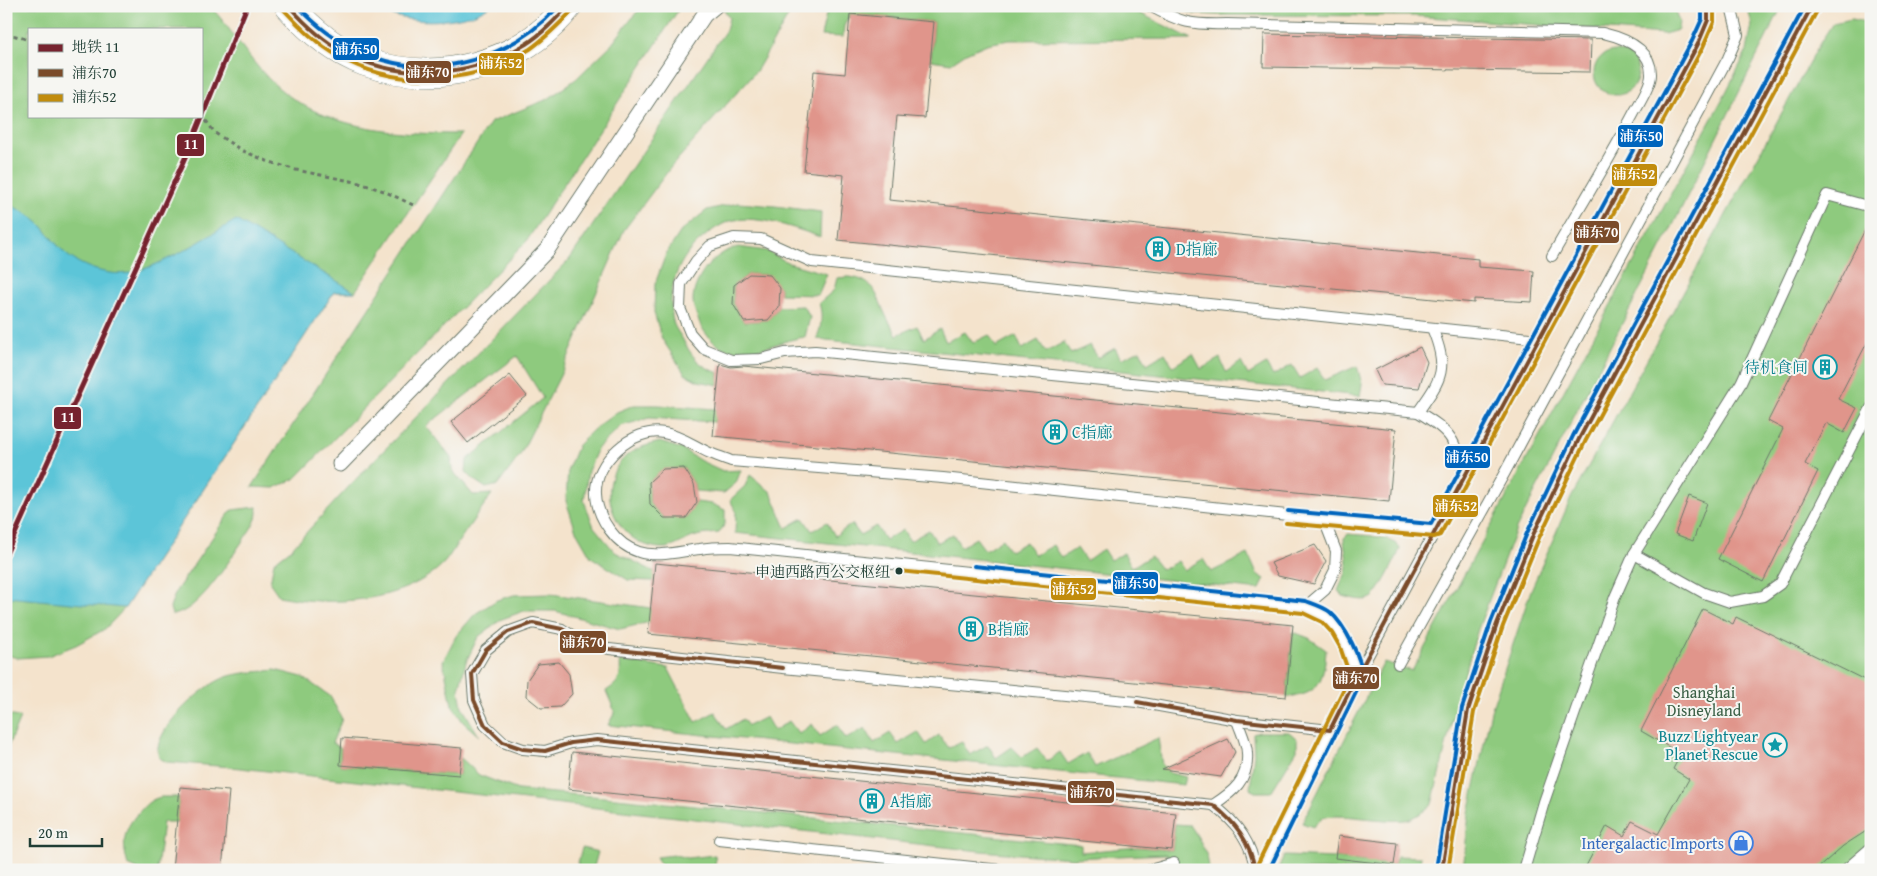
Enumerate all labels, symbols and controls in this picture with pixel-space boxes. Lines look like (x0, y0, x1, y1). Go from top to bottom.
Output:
legend (28, 28, 202, 118)
text: 地铁 11 (72, 36, 120, 57)
line badge: 浦东50 (332, 37, 380, 61)
text: 浦东50 (335, 39, 377, 59)
line badge: 浦东52 (478, 52, 525, 76)
text: 浦东52 (480, 53, 522, 73)
line badge: 浦东70 (405, 60, 452, 84)
text: 浦东70 (72, 62, 116, 83)
text: 浦东70 (407, 62, 449, 82)
text: 浦东52 (72, 86, 116, 107)
line badge: 浦东50 (1617, 124, 1664, 148)
text: 浦东50 (1620, 126, 1662, 146)
line badge: 11 (176, 133, 205, 157)
text: 11 (184, 134, 198, 154)
line badge: 浦东52 (1611, 163, 1658, 187)
text: 浦东52 (1613, 164, 1655, 184)
line badge: 浦东70 (1573, 220, 1620, 244)
text: 浦东70 (1576, 222, 1618, 242)
building icon: D指廊 (1145, 236, 1171, 262)
place label: D指廊 (1176, 237, 1218, 261)
building icon: 待机食间 (1812, 354, 1838, 380)
place label: 待机食间 (1744, 355, 1808, 379)
line badge: 11 (53, 406, 82, 430)
text: 11 (61, 407, 75, 427)
building icon: C指廊 (1042, 419, 1068, 445)
place label: C指廊 (1072, 420, 1113, 444)
line badge: 浦东50 (1444, 445, 1491, 469)
text: 浦东50 (1446, 447, 1488, 467)
line badge: 浦东52 (1432, 494, 1479, 518)
text: 浦东52 (1435, 496, 1477, 516)
place label: 申迪西路西公交枢纽 (755, 561, 890, 582)
marker: 申迪西路西公交枢纽 (894, 566, 904, 576)
line badge: 浦东50 (1112, 571, 1159, 595)
text: 浦东50 (1114, 573, 1156, 593)
line badge: 浦东52 (1050, 577, 1097, 601)
text: 浦东52 (1052, 579, 1094, 599)
building icon: B指廊 (958, 616, 984, 642)
place label: B指廊 (988, 617, 1029, 641)
line badge: 浦东70 (559, 630, 607, 654)
text: 浦东70 (562, 632, 604, 652)
line badge: 浦东70 (1332, 666, 1380, 690)
text: 浦东70 (1335, 668, 1377, 688)
park label: Shanghai Disneyland (1667, 680, 1742, 722)
place label: Buzz Lightyear Planet Rescue (1659, 724, 1758, 766)
place icon: Buzz Lightyear Planet Rescue (1762, 732, 1788, 758)
line badge: 浦东70 (1067, 780, 1115, 804)
text: 浦东70 (1070, 782, 1112, 802)
building icon: A指廊 (859, 788, 885, 814)
place label: A指廊 (890, 789, 932, 813)
scale bar (30, 816, 102, 848)
text: 20 m (38, 822, 69, 843)
shop icon: Intergalactic Imports (1728, 830, 1754, 856)
place label: Intergalactic Imports (1582, 831, 1724, 855)

